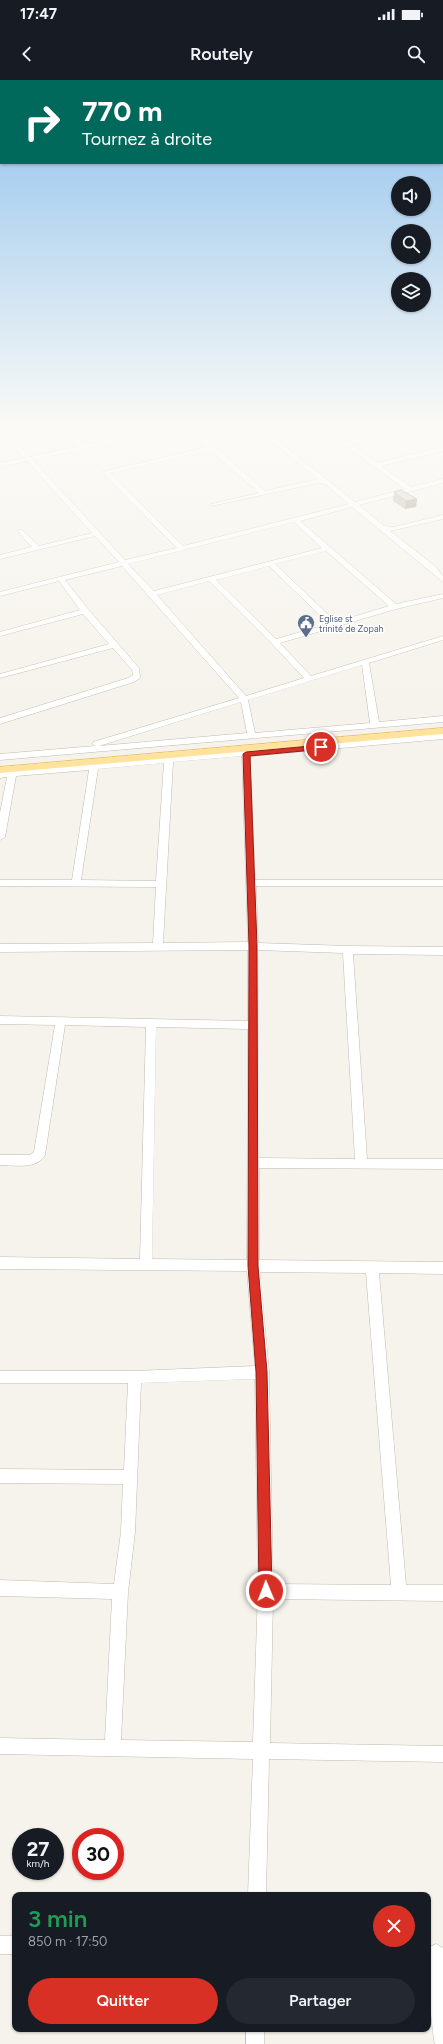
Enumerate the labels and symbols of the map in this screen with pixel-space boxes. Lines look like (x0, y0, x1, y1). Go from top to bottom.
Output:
public building icon: Eglise st trinité de Zopah (296, 613, 316, 638)
place label: Eglise st trinité de Zopah (319, 613, 384, 634)
pin (304, 730, 338, 764)
position arrow (245, 1570, 287, 1612)
speed limit sign: 30 (72, 1828, 124, 1880)

